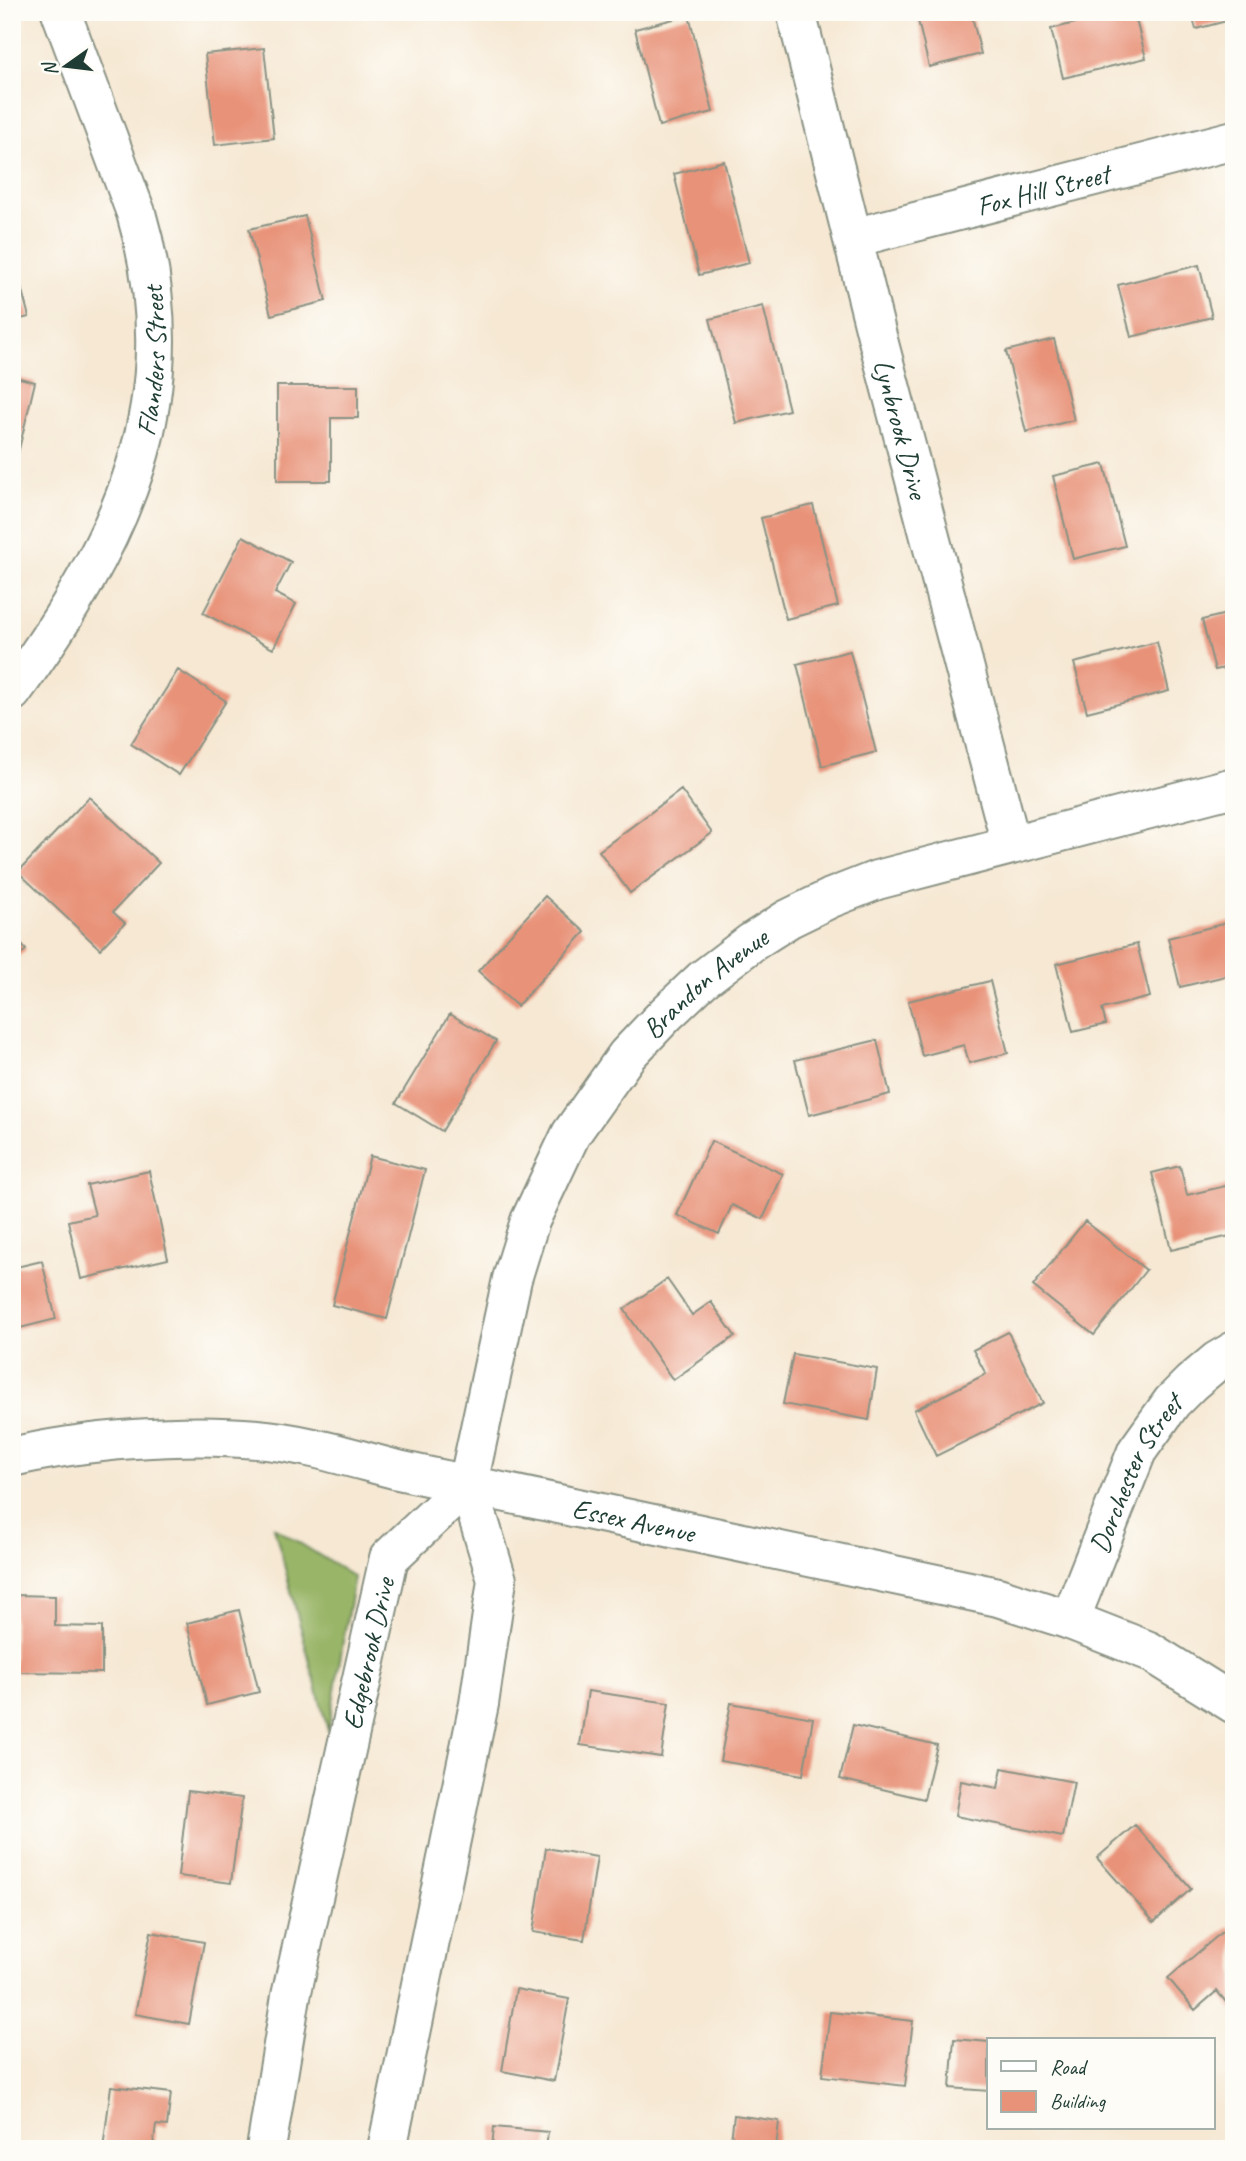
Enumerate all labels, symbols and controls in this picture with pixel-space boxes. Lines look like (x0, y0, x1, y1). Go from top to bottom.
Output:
north arrow (32, 32, 102, 102)
text: N (37, 58, 64, 78)
street label: Fox Hill Street (973, 155, 1117, 224)
street label: Flanders Street (128, 281, 173, 439)
street label: Lynbrook Drive (866, 356, 937, 504)
street label: Brandon Avenue (635, 919, 776, 1046)
street label: Dorchester Street (1081, 1383, 1192, 1558)
street label: Essex Avenue (569, 1490, 700, 1551)
street label: Edgebrook Drive (334, 1573, 402, 1733)
legend (987, 2038, 1214, 2130)
text: Road (1050, 2054, 1089, 2080)
text: Building (1050, 2088, 1107, 2114)

